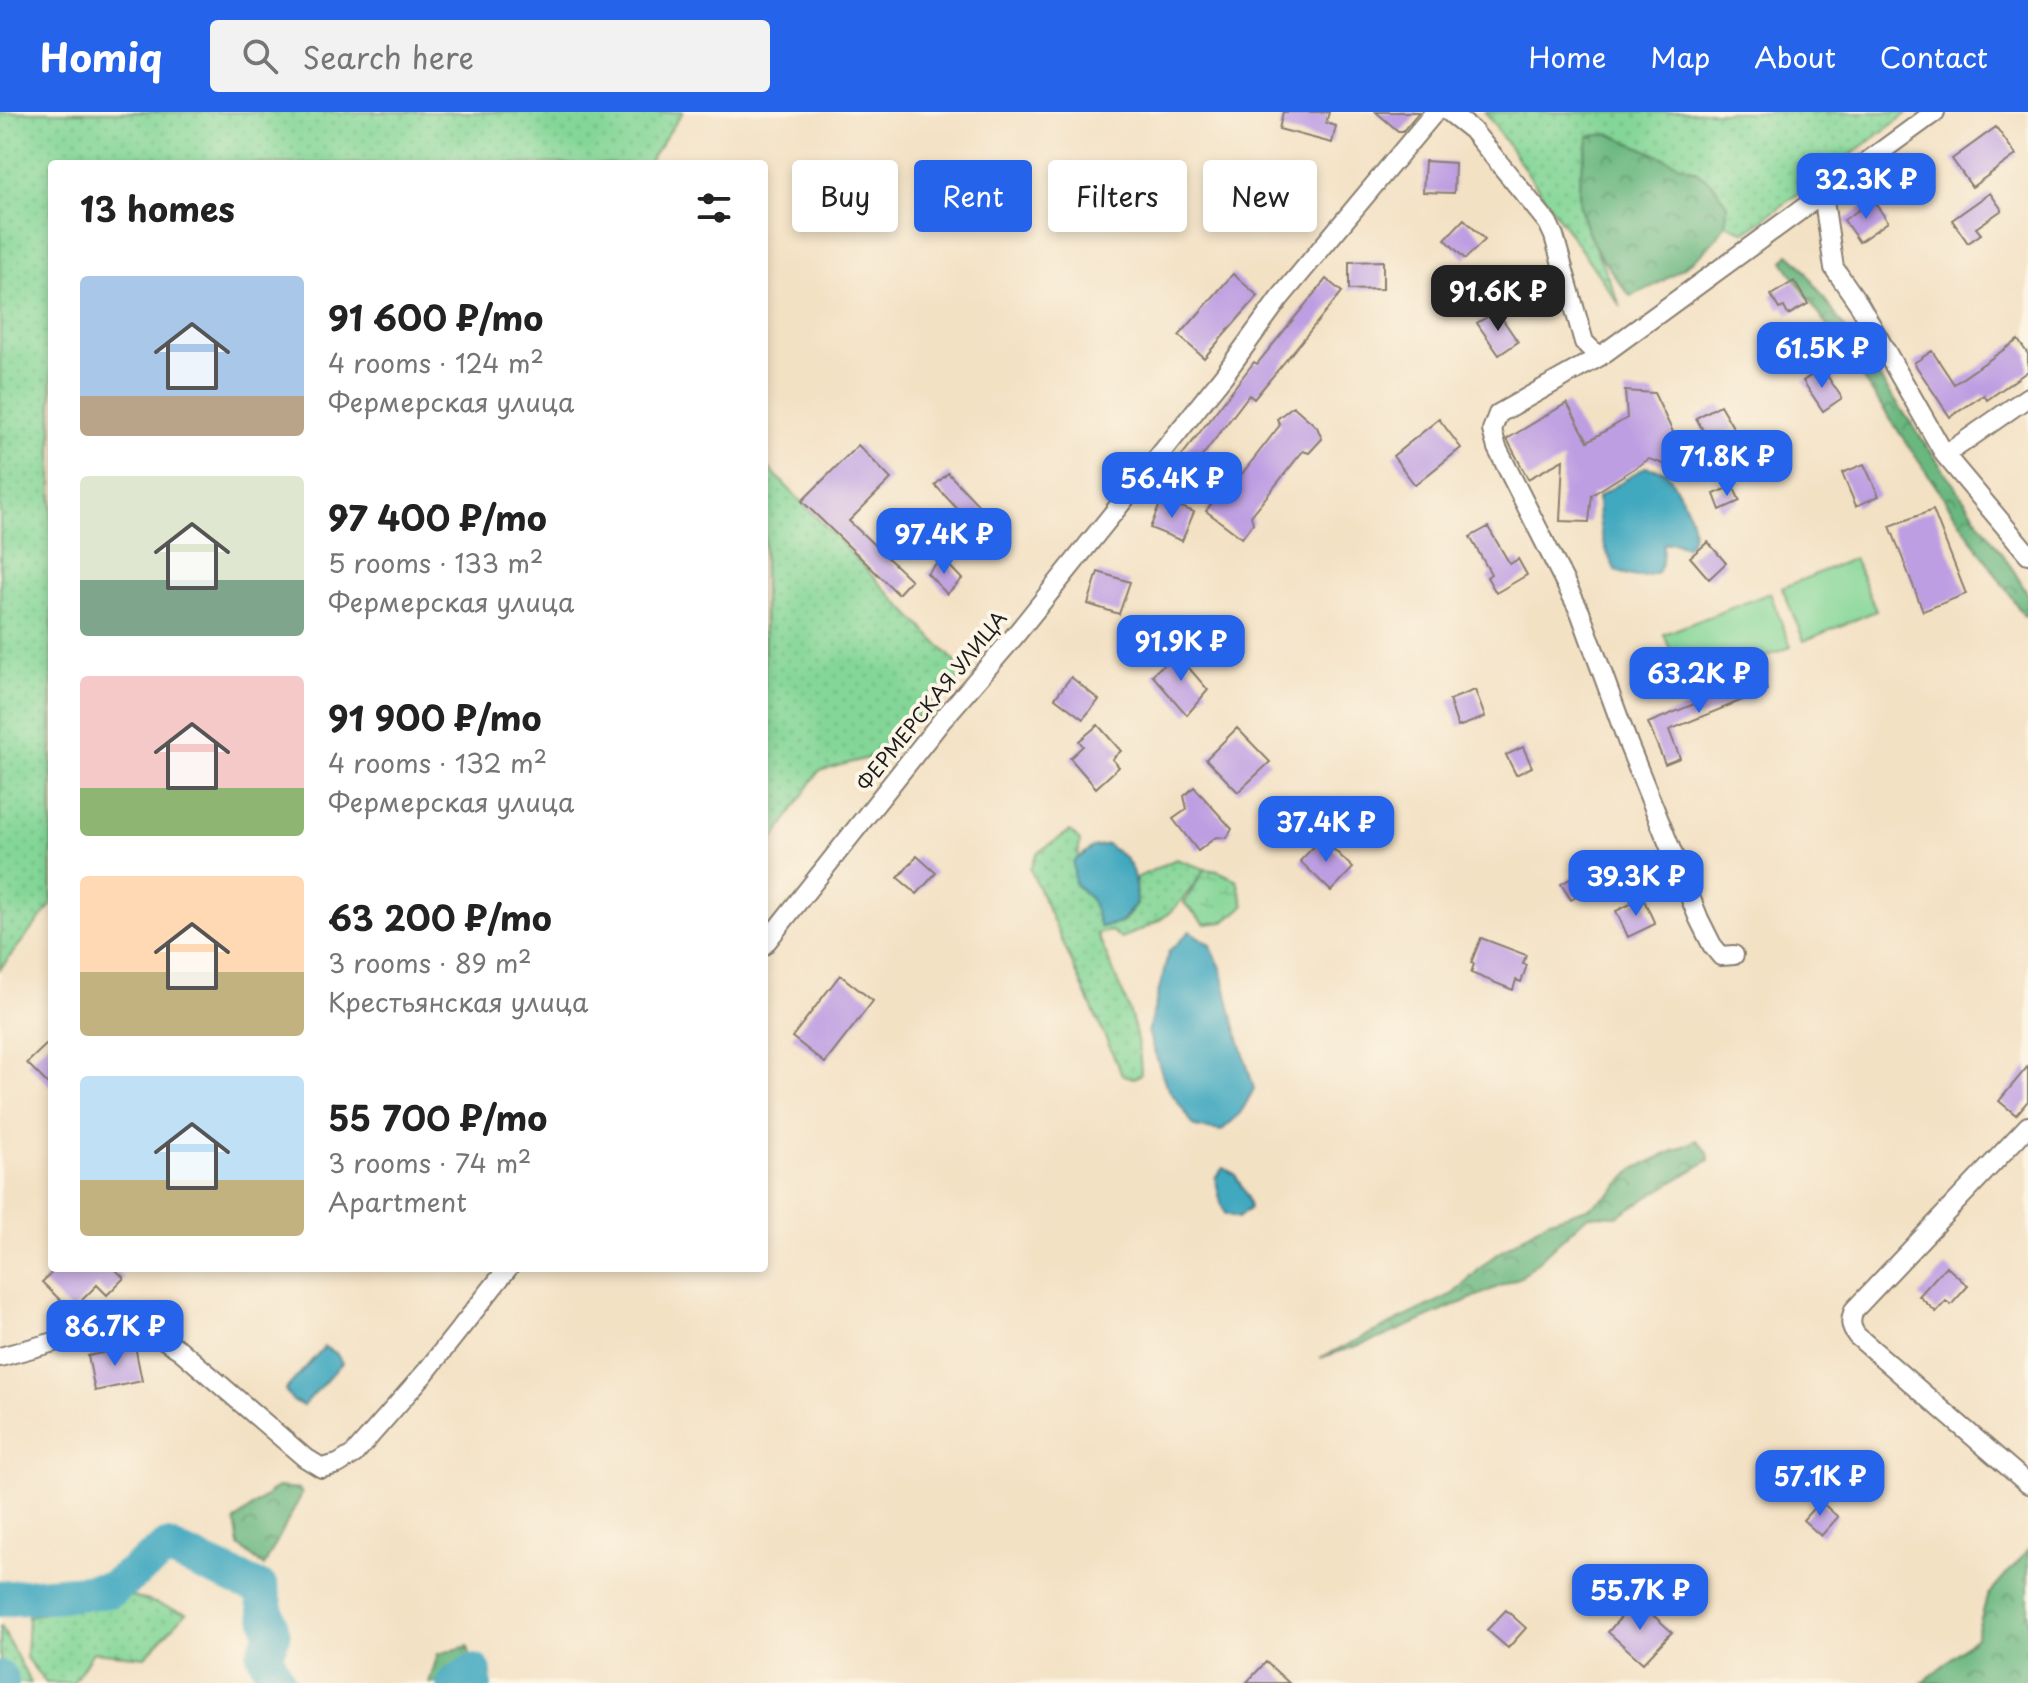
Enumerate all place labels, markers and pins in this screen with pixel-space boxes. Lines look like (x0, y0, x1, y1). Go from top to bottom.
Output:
pin: 32.3K ₽ (1792, 153, 1940, 221)
pin: 91.6K ₽ (1424, 265, 1572, 333)
pin: 61.5K ₽ (1748, 322, 1896, 390)
pin: 71.8K ₽ (1653, 430, 1801, 498)
pin: 56.4K ₽ (1098, 452, 1246, 520)
pin: 97.4K ₽ (870, 508, 1018, 576)
pin: 91.9K ₽ (1107, 615, 1255, 683)
pin: 63.2K ₽ (1625, 647, 1773, 715)
pin: 37.4K ₽ (1252, 796, 1400, 864)
pin: 39.3K ₽ (1562, 850, 1710, 918)
pin: 86.7K ₽ (41, 1300, 189, 1368)
pin: 57.1K ₽ (1746, 1450, 1894, 1518)
pin: 55.7K ₽ (1566, 1564, 1714, 1632)

